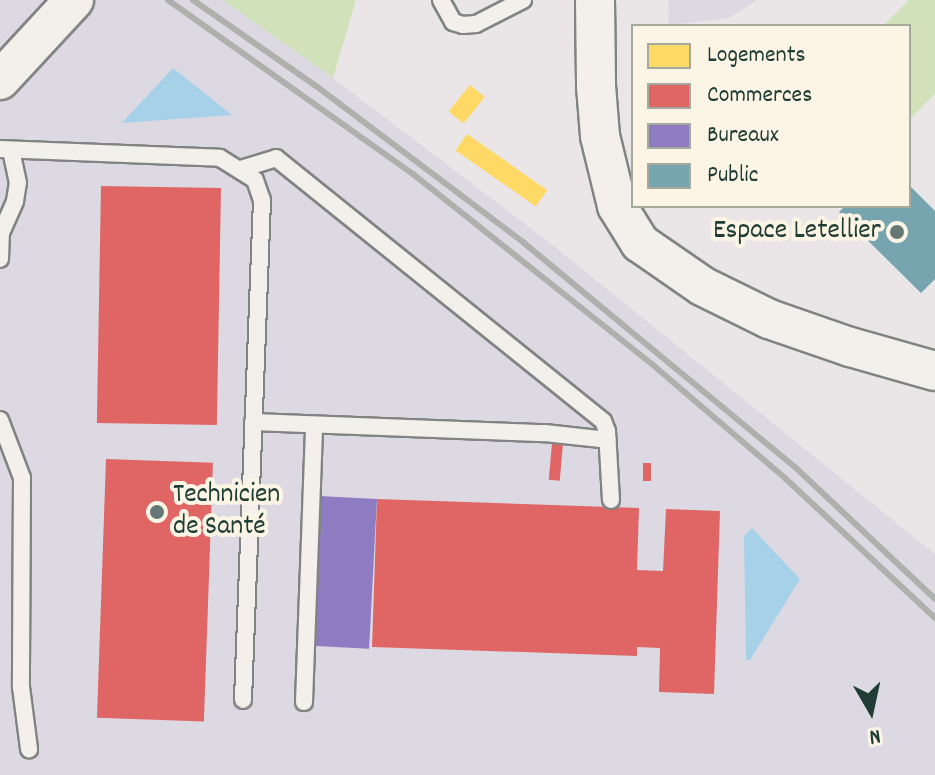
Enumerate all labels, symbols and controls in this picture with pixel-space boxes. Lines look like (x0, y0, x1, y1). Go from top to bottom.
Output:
legend (631, 24, 911, 208)
text: Logements (707, 39, 806, 73)
text: Commerces (707, 79, 812, 113)
text: Bureaux (707, 119, 779, 153)
text: Public (707, 159, 758, 193)
place label: Espace Letellier (713, 215, 881, 249)
marker: Espace Letellier (888, 223, 906, 241)
place label: Technicien de Santé (173, 479, 280, 545)
marker: Technicien de Santé (148, 503, 166, 521)
north arrow (831, 671, 911, 751)
text: N (867, 719, 883, 751)

